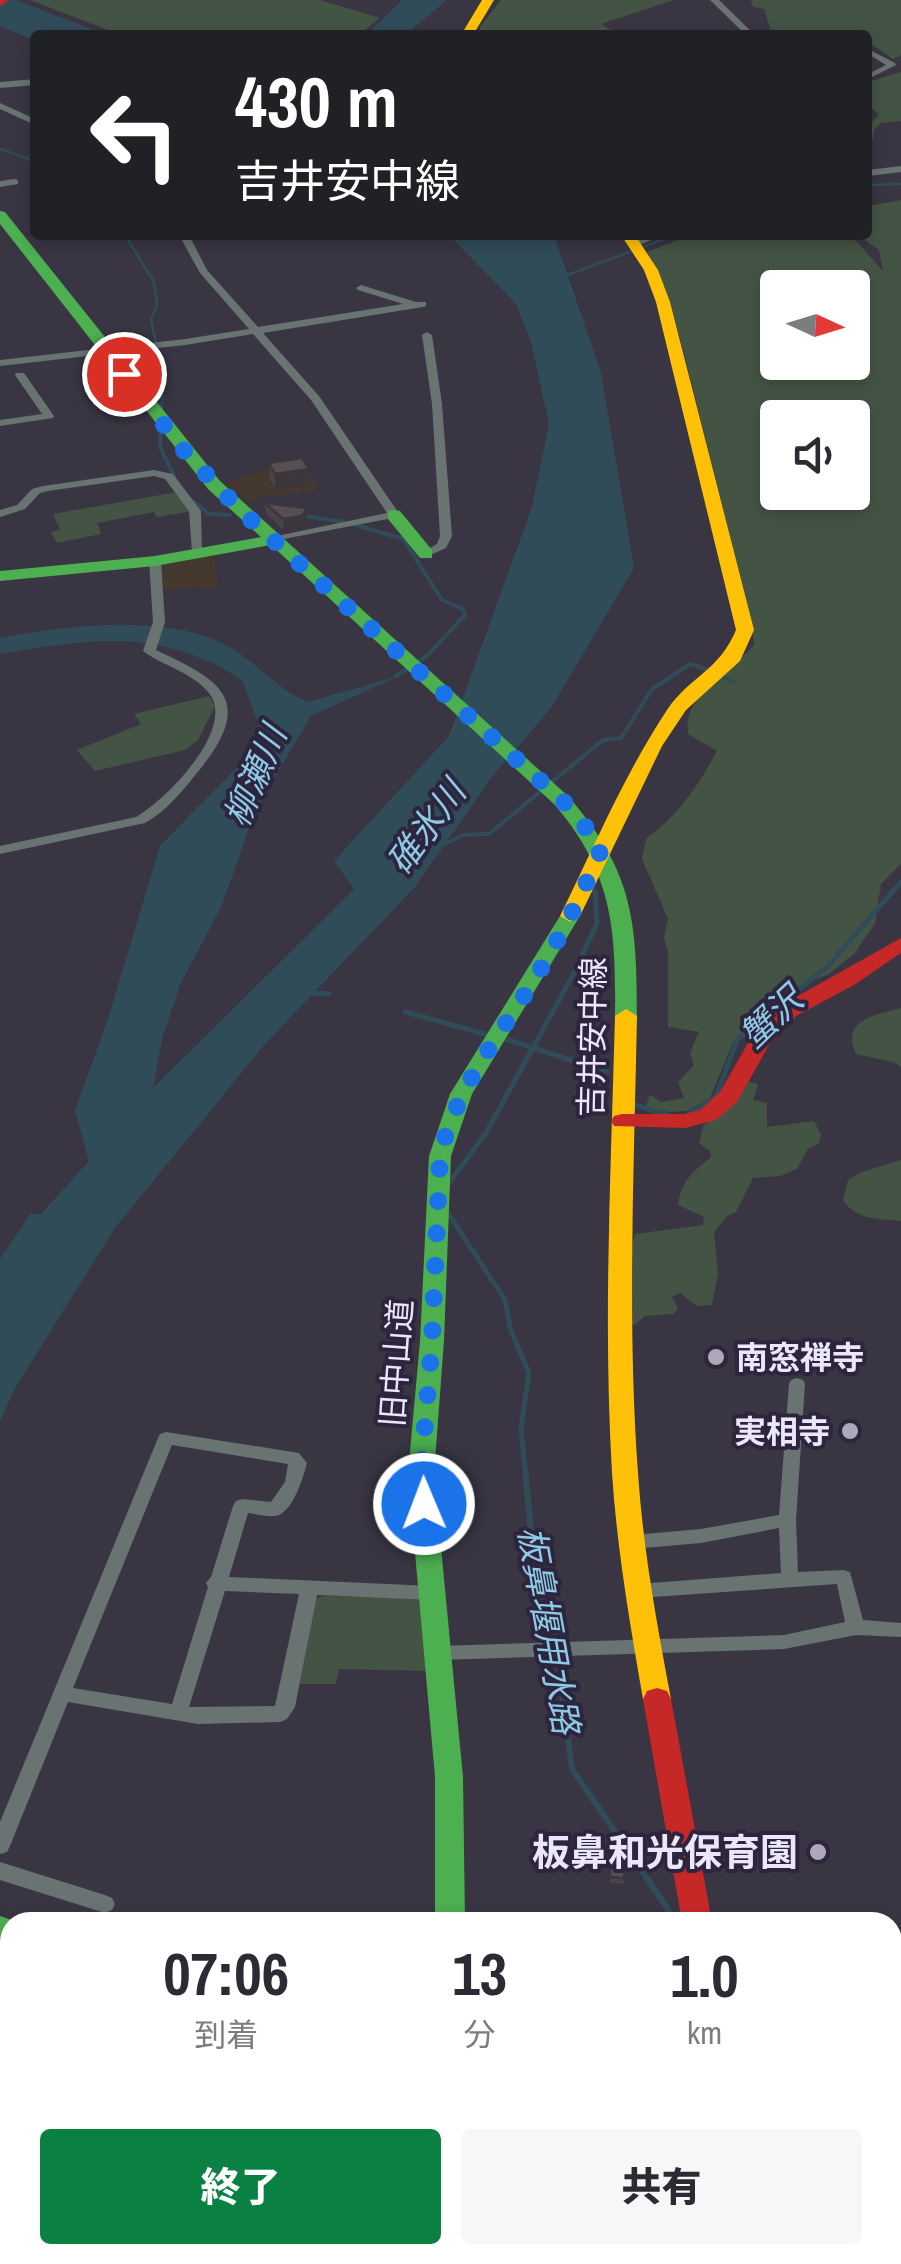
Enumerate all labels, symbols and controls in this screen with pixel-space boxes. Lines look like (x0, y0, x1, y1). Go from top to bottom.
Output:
text: 430 m (235, 55, 398, 149)
icon: left (70, 70, 200, 200)
text: 吉井安中線 (235, 150, 460, 211)
north arrow (760, 270, 870, 380)
map controls (760, 270, 870, 510)
pin (82, 332, 167, 417)
icon: arrive (97, 347, 152, 402)
button: sound (760, 400, 870, 510)
water label: 柳瀬川 (213, 715, 299, 834)
water label: 碓氷川 (376, 767, 478, 883)
street label: 吉井安中線 (569, 957, 615, 1117)
water label: 蟹沢 (729, 973, 816, 1058)
street label: 旧中山道 (370, 1298, 422, 1428)
place label: 南窓禅寺 (736, 1336, 864, 1379)
marker: 南窓禅寺 (705, 1346, 727, 1368)
place label: 実相寺 (734, 1410, 830, 1453)
marker: 実相寺 (839, 1420, 861, 1442)
position arrow (372, 1452, 476, 1556)
water label: 板鼻堰用水路 (508, 1523, 591, 1740)
place label: 板鼻和光保育園 (532, 1827, 798, 1878)
marker: 板鼻和光保育園 (807, 1841, 829, 1863)
text: 07:06 (163, 1933, 289, 2014)
text: 13 (452, 1933, 507, 2014)
text: 1.0 (670, 1935, 739, 2016)
text: km (687, 2011, 722, 2054)
text: 到着 (194, 2013, 258, 2056)
text: 分 (464, 2013, 496, 2056)
button: 終了 (40, 2129, 441, 2244)
button: 共有 (461, 2129, 862, 2244)

